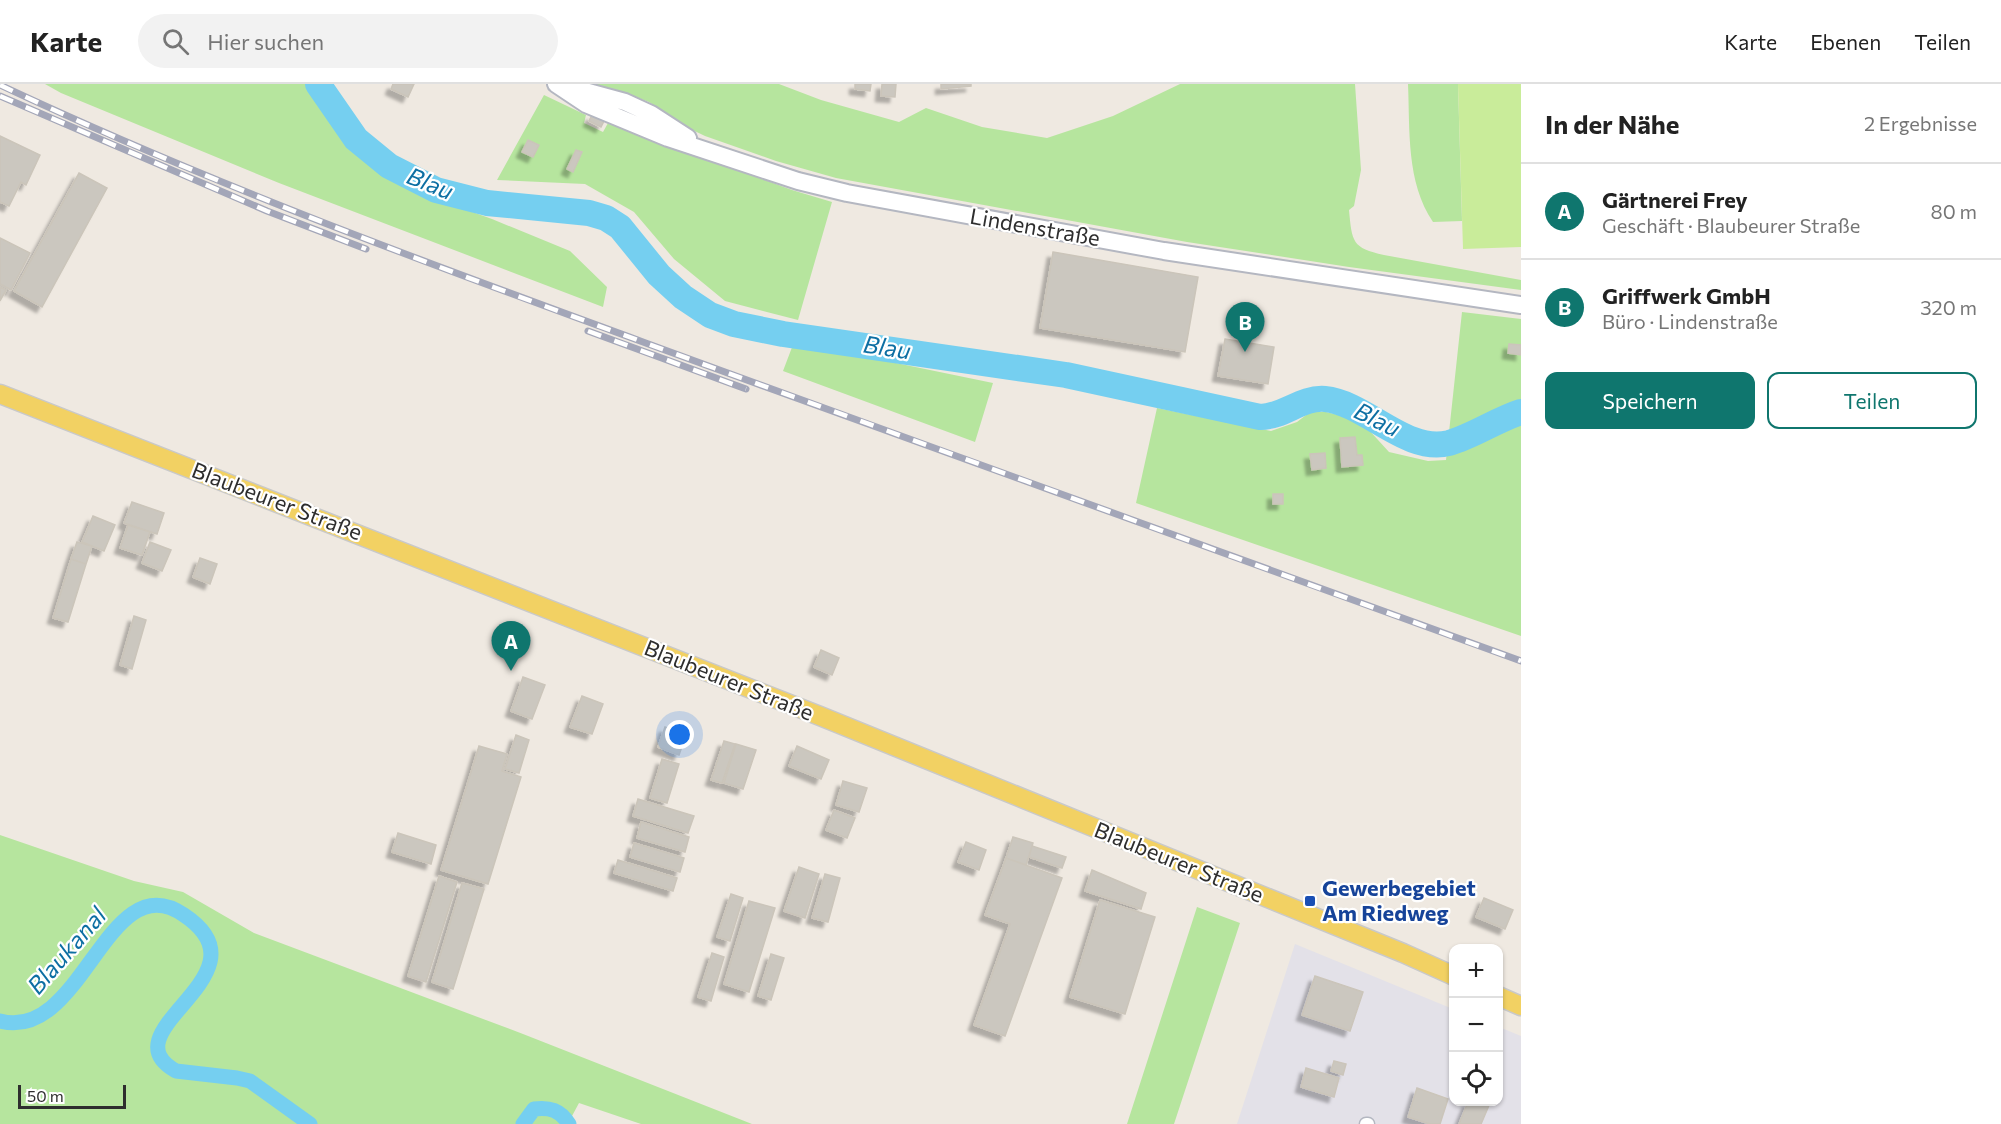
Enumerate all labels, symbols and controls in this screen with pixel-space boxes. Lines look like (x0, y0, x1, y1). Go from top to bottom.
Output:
search box (138, 14, 558, 68)
text: Karte (30, 24, 102, 58)
icon: search (159, 25, 192, 58)
text: Hier suchen (207, 28, 324, 55)
text: Karte (1724, 29, 1777, 54)
text: Ebenen (1810, 29, 1881, 54)
text: Teilen (1914, 29, 1971, 54)
text: In der Nähe (1545, 108, 1680, 139)
text: 2 Ergebnisse (1864, 111, 1977, 135)
water label: Blau (403, 160, 458, 205)
text: Gärtnerei Frey (1602, 186, 1747, 213)
text: A (1557, 199, 1572, 223)
text: 80 m (1931, 199, 1977, 223)
street label: Lindenstraße (968, 202, 1102, 251)
text: Geschäft · Blaubeurer Straße (1602, 213, 1860, 237)
text: Griffwerk GmbH (1602, 282, 1771, 309)
text: B (1558, 295, 1571, 319)
text: 320 m (1920, 295, 1977, 319)
pin: B (1226, 302, 1264, 352)
text: Büro · Lindenstraße (1602, 309, 1778, 333)
water label: Blau (861, 328, 913, 365)
button: Speichern (1545, 372, 1755, 429)
button: Teilen (1767, 372, 1977, 429)
water label: Blau (1350, 395, 1405, 442)
street label: Blaubeurer Straße (188, 456, 366, 545)
pin: A (492, 622, 530, 671)
street label: Blaubeurer Straße (641, 633, 818, 726)
your location (665, 720, 694, 749)
street label: Blaubeurer Straße (1091, 815, 1268, 908)
place label: Gewerbegebiet Am Riedweg (1322, 874, 1476, 926)
marker: Gewerbegebiet Am Riedweg (1303, 894, 1317, 908)
water label: Blaukanal (20, 900, 112, 999)
map controls (1449, 944, 1503, 1106)
button: + (1449, 944, 1503, 998)
button: − (1449, 998, 1503, 1052)
button: locate (1449, 1052, 1503, 1106)
scale bar (18, 1082, 126, 1110)
text: 50 m (27, 1086, 64, 1105)

